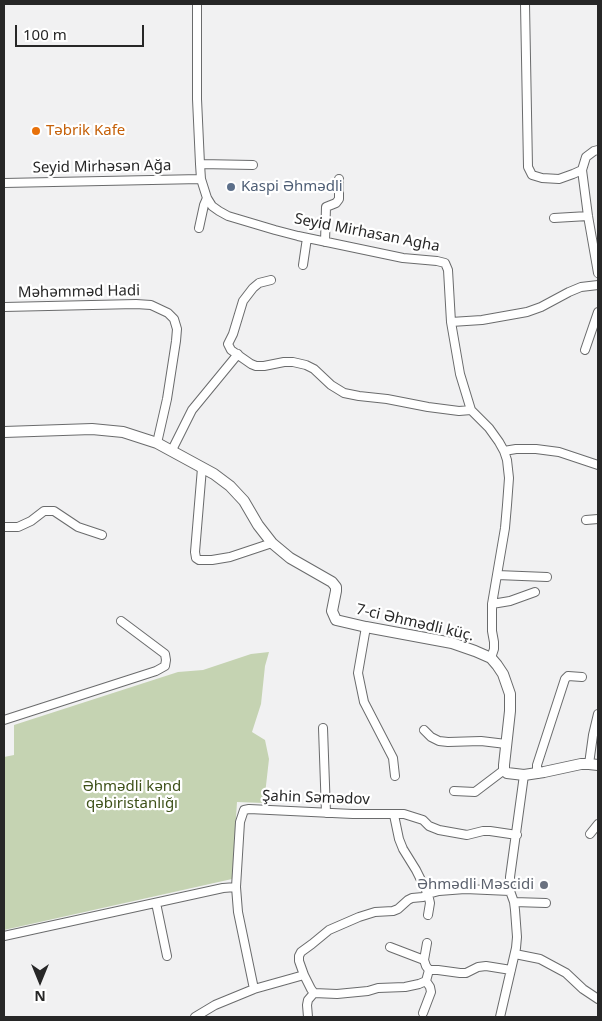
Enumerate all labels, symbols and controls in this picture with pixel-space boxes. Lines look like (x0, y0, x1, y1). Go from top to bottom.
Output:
scale bar (18, 15, 146, 47)
text: 100 m (23, 24, 67, 44)
place label: Təbrik Kafe (46, 122, 125, 140)
marker: Təbrik Kafe (30, 125, 42, 137)
street label: Seyid Mirhəsən Ağa (33, 157, 171, 177)
place label: Kaspi Əhmədli (241, 178, 343, 196)
marker: Kaspi Əhmədli (225, 181, 237, 193)
street label: Seyid Mirhasan Agha (293, 210, 441, 256)
street label: Məhəmməd Hadi (18, 282, 140, 302)
street label: 7-ci Əhmədli küç. (354, 601, 476, 645)
park label: Əhmədli kənd qəbiristanlığı (83, 778, 181, 813)
street label: Şahin Səmədov (262, 787, 370, 809)
place label: Әhmәdli Mәscidi (417, 876, 534, 894)
marker: Әhmәdli Mәscidi (538, 879, 550, 891)
north arrow (15, 956, 65, 1006)
text: N (34, 987, 46, 1006)

